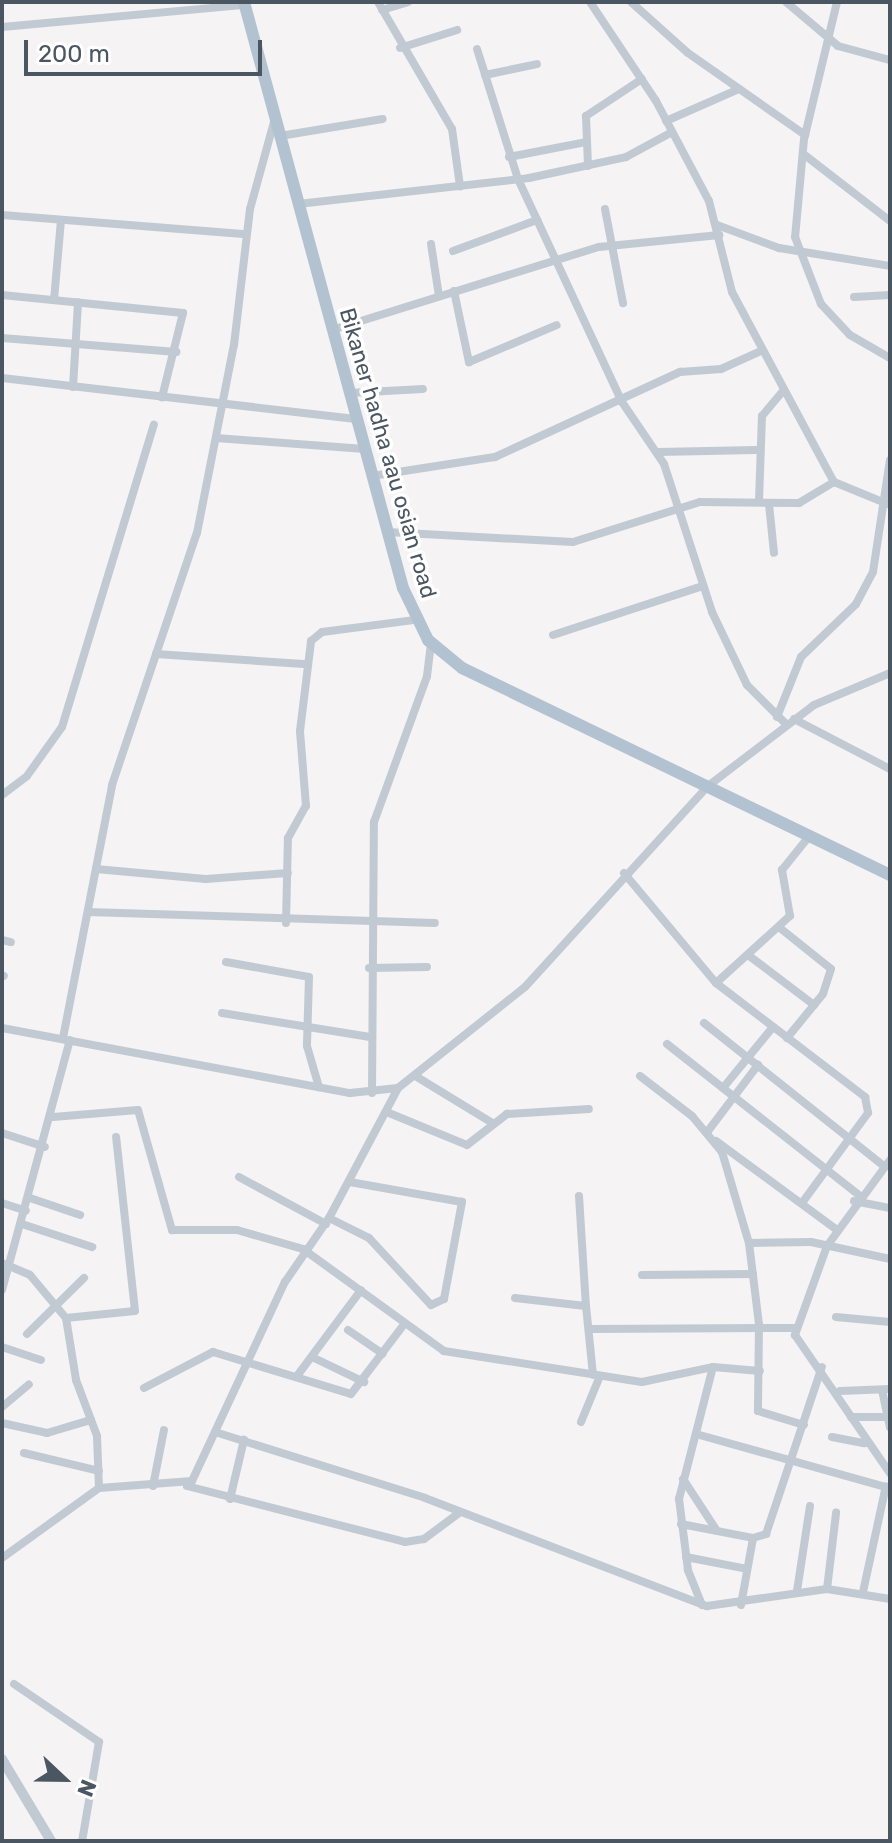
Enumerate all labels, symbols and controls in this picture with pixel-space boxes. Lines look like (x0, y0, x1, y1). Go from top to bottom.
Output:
scale bar (28, 24, 266, 74)
text: 200 m (38, 40, 110, 68)
street label: Bikaner hadha aau osian road (334, 305, 442, 601)
north arrow (24, 1739, 104, 1819)
text: N (71, 1776, 102, 1801)

